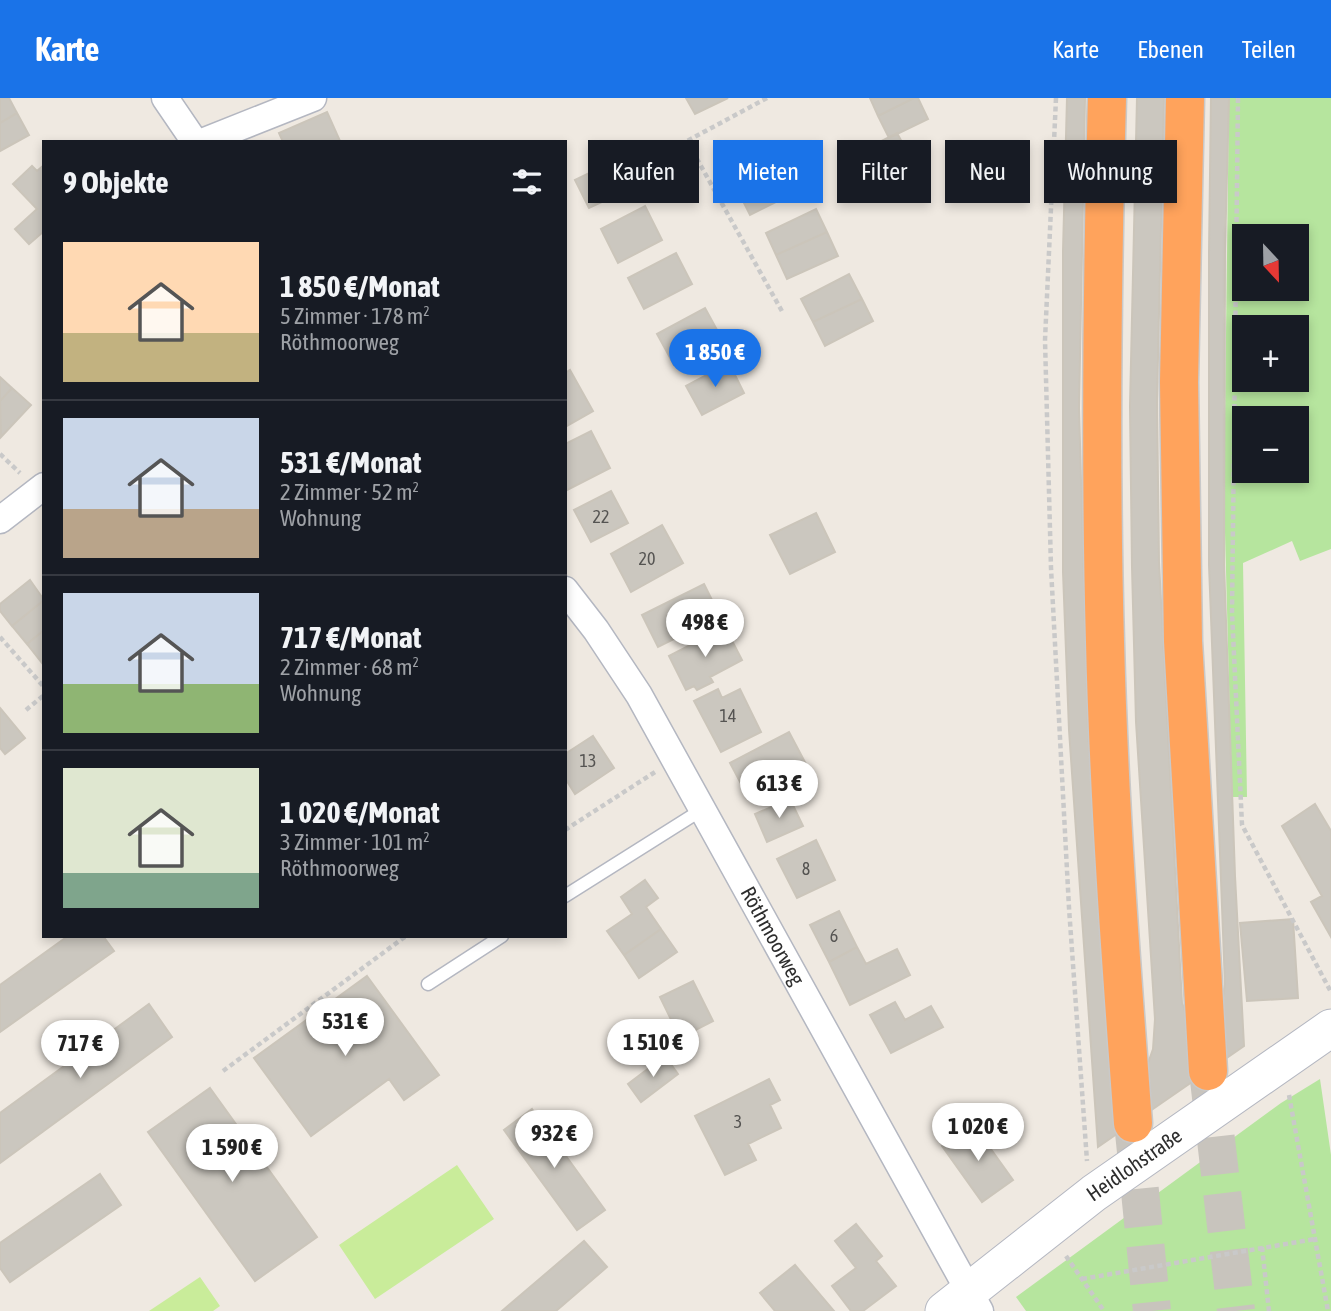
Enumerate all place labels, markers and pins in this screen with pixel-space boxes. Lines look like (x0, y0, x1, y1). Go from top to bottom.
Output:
pin: 1 850 € (650, 330, 780, 389)
pin: 498 € (656, 600, 754, 659)
pin: 613 € (730, 760, 828, 820)
pin: 531 € (296, 998, 394, 1058)
pin: 717 € (31, 1020, 129, 1080)
pin: 1 510 € (588, 1020, 718, 1079)
pin: 1 020 € (913, 1104, 1043, 1163)
pin: 932 € (505, 1110, 603, 1170)
pin: 1 590 € (167, 1124, 297, 1184)

